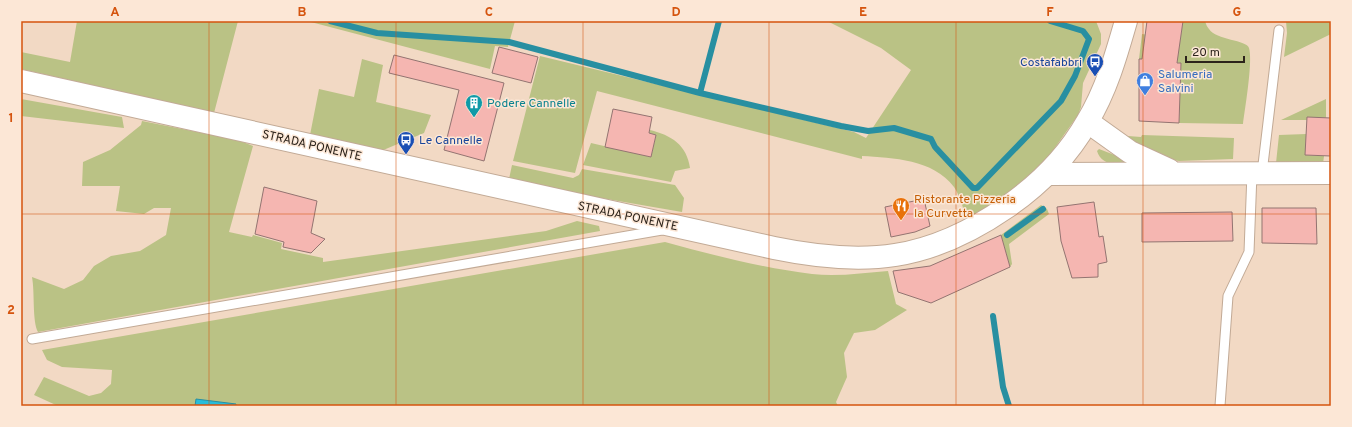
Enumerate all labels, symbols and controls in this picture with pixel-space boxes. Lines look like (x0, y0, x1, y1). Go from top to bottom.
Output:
text: A (110, 5, 120, 21)
text: B (298, 5, 307, 21)
text: C (485, 5, 493, 21)
text: D (671, 5, 681, 21)
text: E (859, 5, 867, 21)
text: F (1046, 5, 1054, 21)
text: G (1233, 5, 1242, 21)
scale bar (1186, 38, 1244, 64)
text: 20 m (1192, 45, 1220, 61)
bus stop icon: Costafabbri (1085, 52, 1105, 77)
place label: Costafabbri (1020, 55, 1082, 71)
place label: Salumeria Salvini (1158, 67, 1212, 97)
shop icon: Salumeria Salvini (1135, 71, 1155, 96)
building icon: Podere Cannelle (464, 93, 484, 118)
place label: Podere Cannelle (487, 96, 576, 112)
text: 1 (8, 111, 14, 127)
street label: STRADA PONENTE (260, 127, 363, 165)
bus stop icon: Le Cannelle (396, 130, 416, 155)
place label: Le Cannelle (419, 133, 482, 149)
place label: Ristorante Pizzeria la Curvetta (914, 192, 1016, 222)
restaurant icon: Ristorante Pizzeria la Curvetta (891, 196, 911, 221)
street label: STRADA PONENTE (576, 199, 679, 235)
text: 2 (7, 303, 15, 319)

